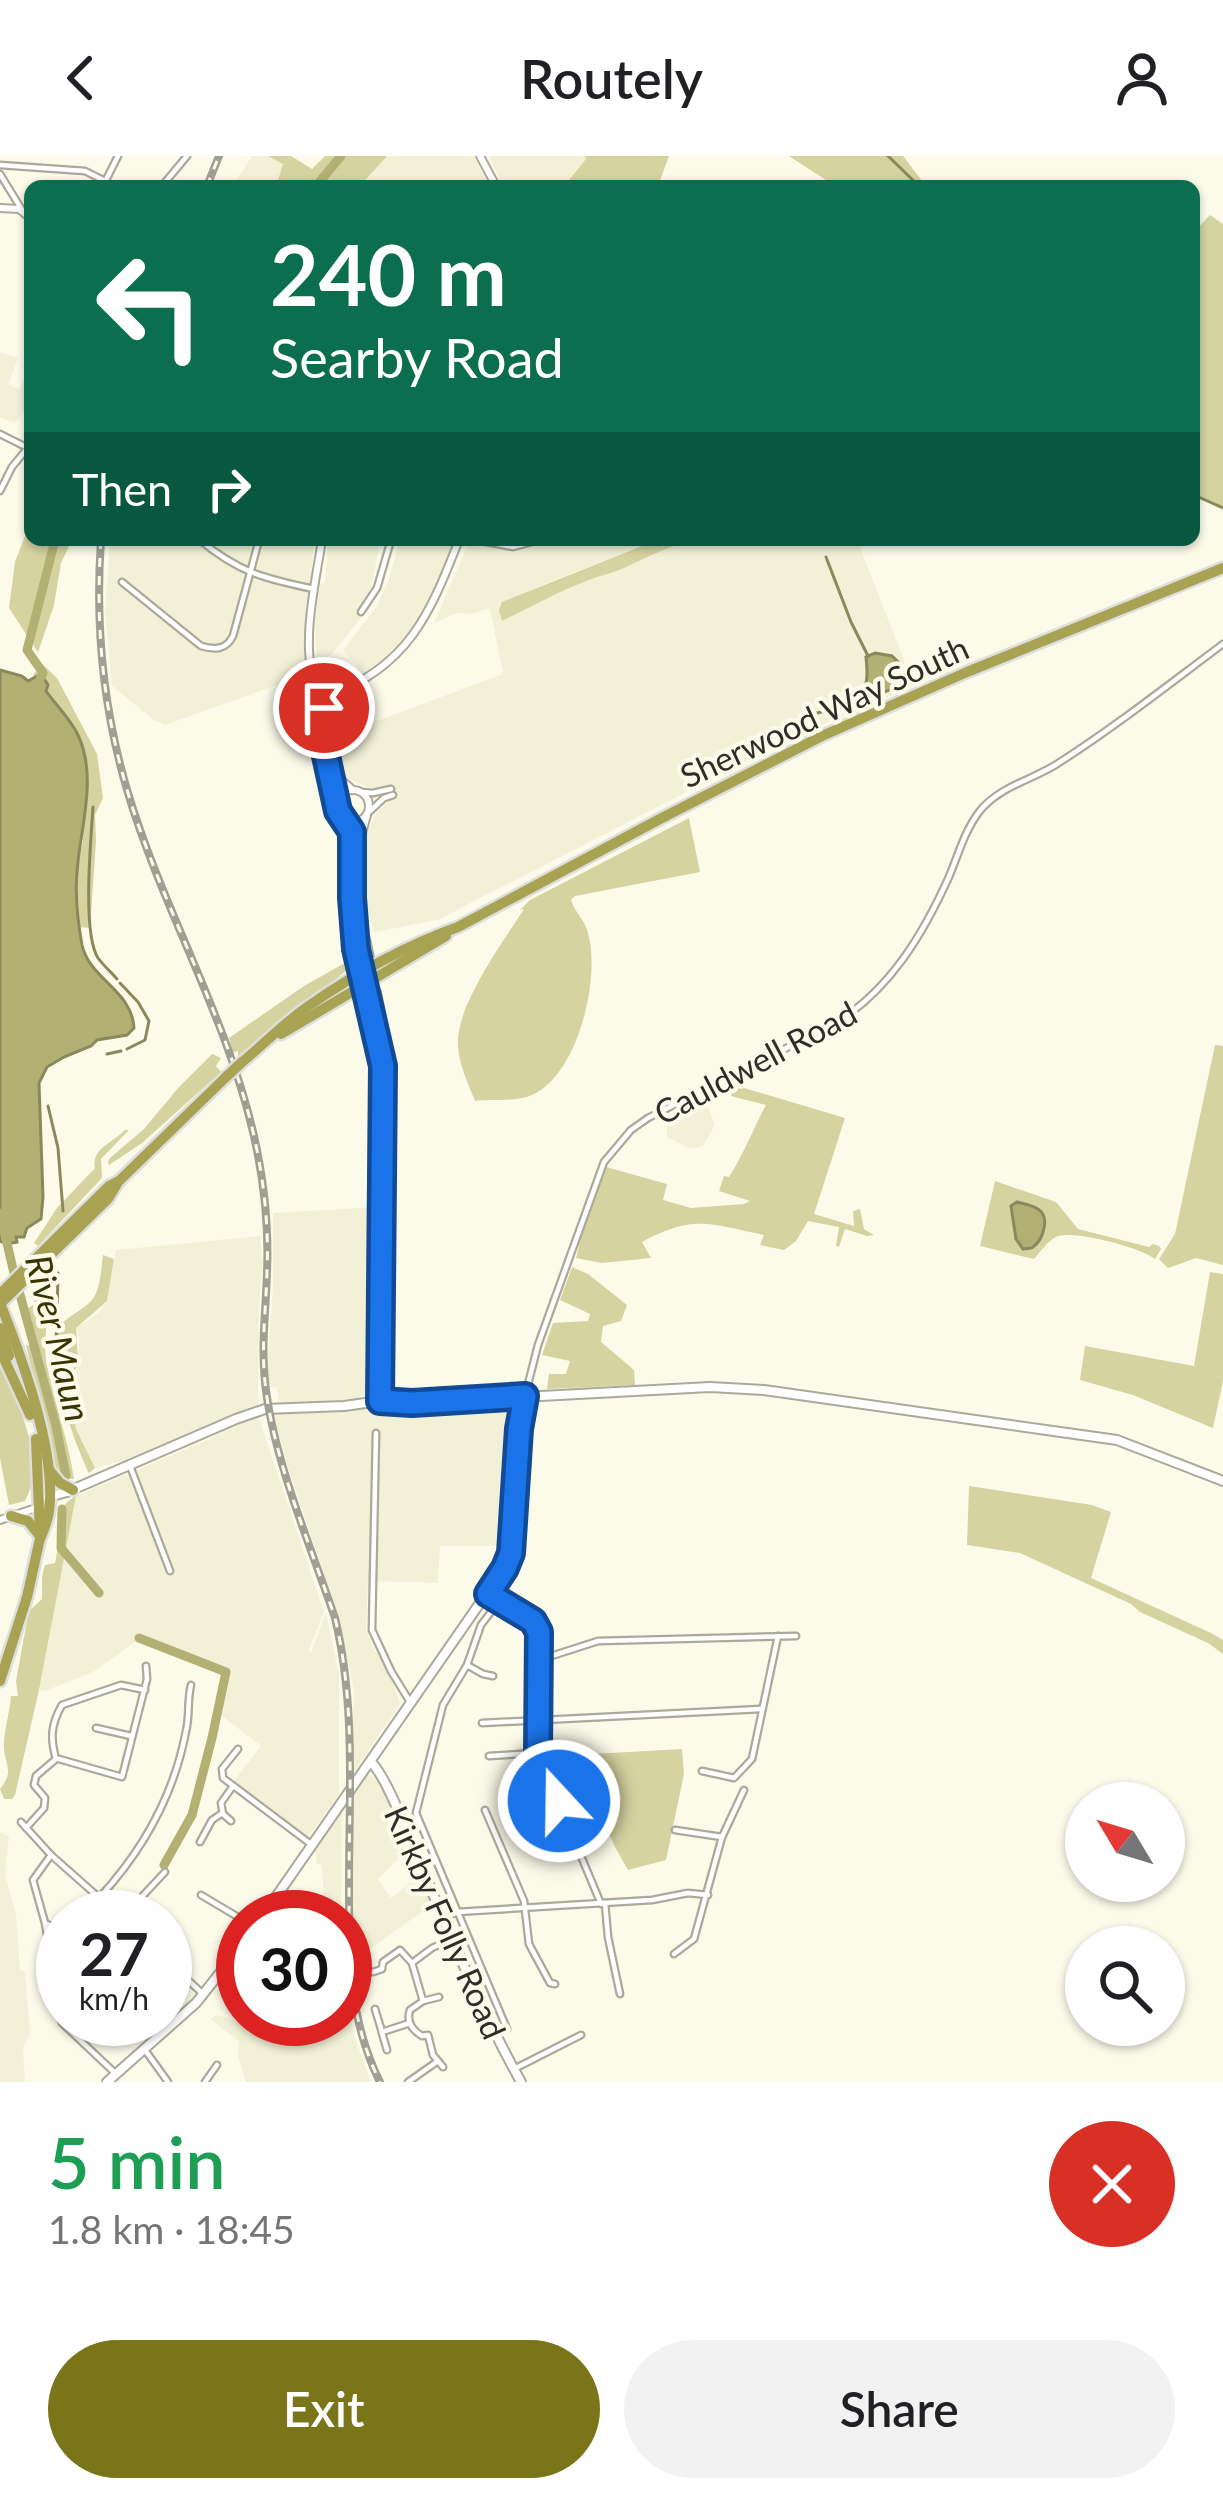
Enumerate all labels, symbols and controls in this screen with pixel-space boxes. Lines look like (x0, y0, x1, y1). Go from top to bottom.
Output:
icon: back (48, 45, 114, 111)
icon: person (1109, 45, 1175, 111)
text: Routely (520, 46, 703, 111)
text: 240 m (270, 223, 507, 324)
icon: left (72, 228, 228, 384)
text: Searby Road (270, 325, 564, 390)
icon: right (196, 456, 262, 522)
text: Then (72, 462, 172, 516)
street label: Sherwood Way South (674, 627, 974, 795)
pin (273, 657, 375, 759)
icon: arrive (291, 675, 357, 741)
street label: Cauldwell Road (647, 992, 863, 1132)
water label: River Maun (17, 1250, 101, 1426)
position arrow (496, 1738, 622, 1864)
north arrow (1065, 1782, 1185, 1902)
map controls (1065, 1782, 1185, 2046)
street label: Kirkby Folly Road (377, 1799, 515, 2045)
speed limit sign: 30 (216, 1890, 372, 2046)
text: 27 (79, 1917, 149, 1989)
button: search (1065, 1926, 1185, 2046)
text: km/h (79, 1980, 149, 2016)
text: 5 min (48, 2118, 226, 2204)
button: close (1049, 2121, 1175, 2247)
text: 1.8 km · 18:45 (48, 2206, 295, 2252)
button: Exit (48, 2340, 600, 2478)
button: Share (624, 2340, 1175, 2478)

